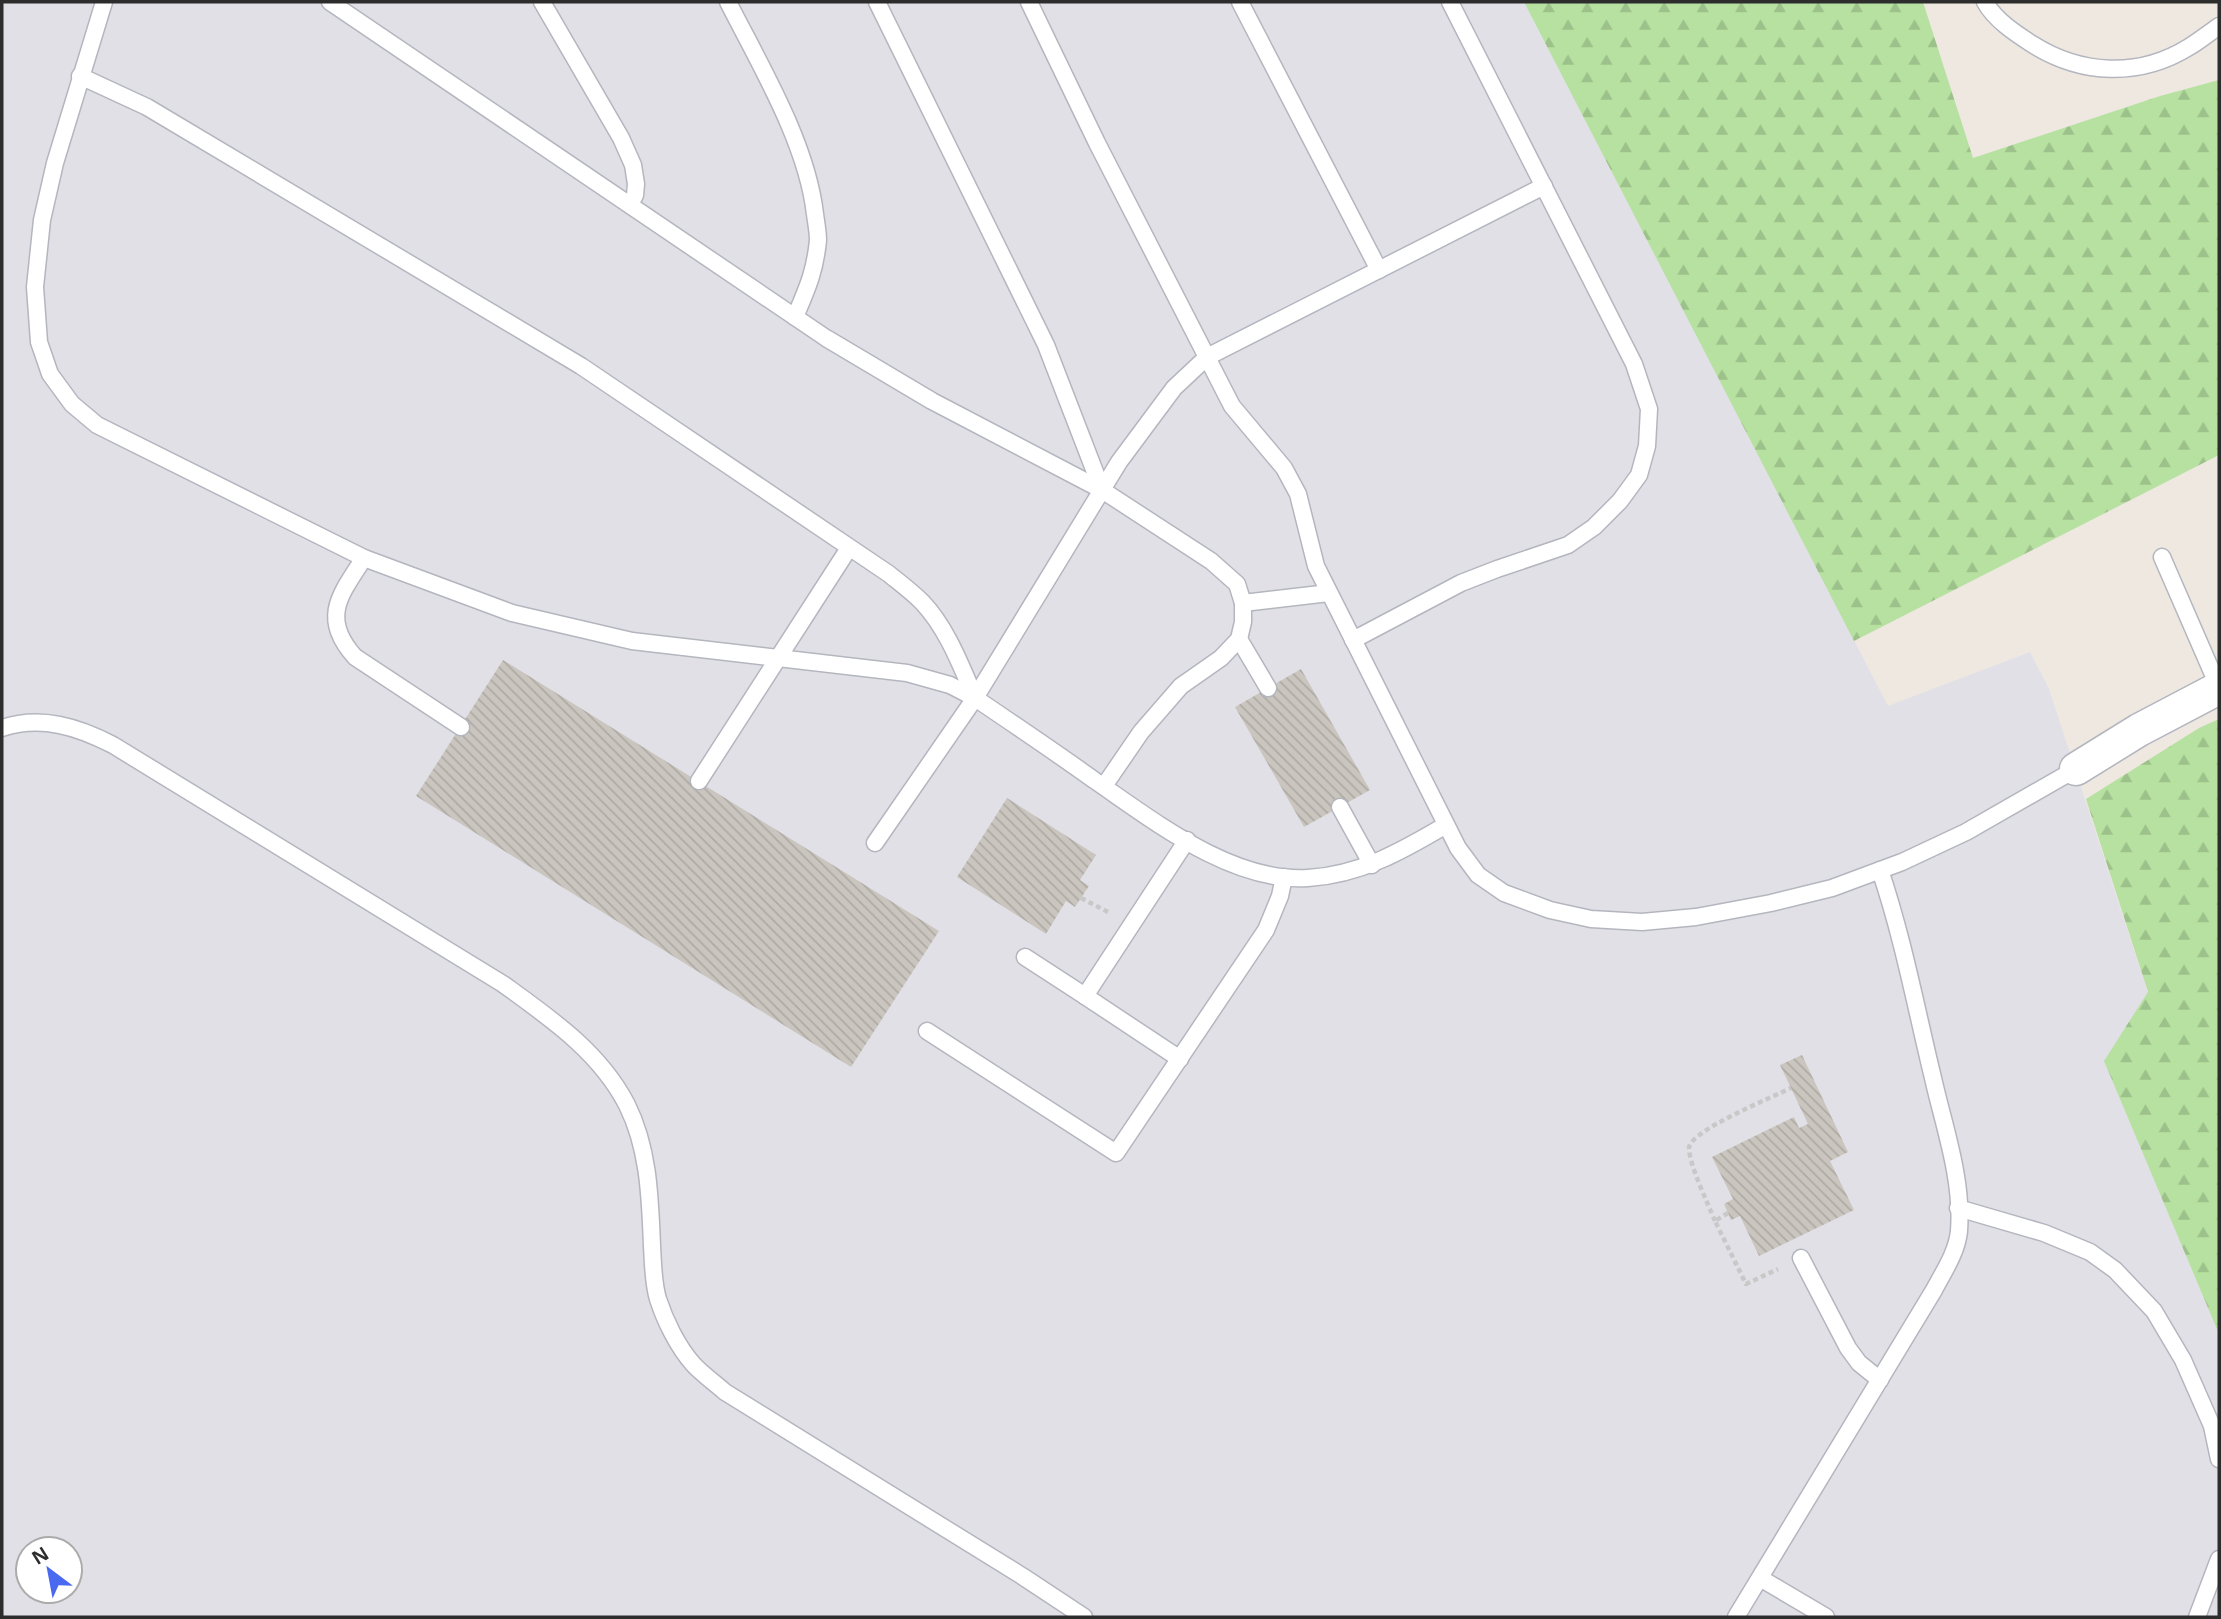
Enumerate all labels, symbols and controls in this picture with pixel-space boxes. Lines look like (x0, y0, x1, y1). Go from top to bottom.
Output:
north arrow (14, 1535, 84, 1605)
text: N (27, 1540, 53, 1571)

